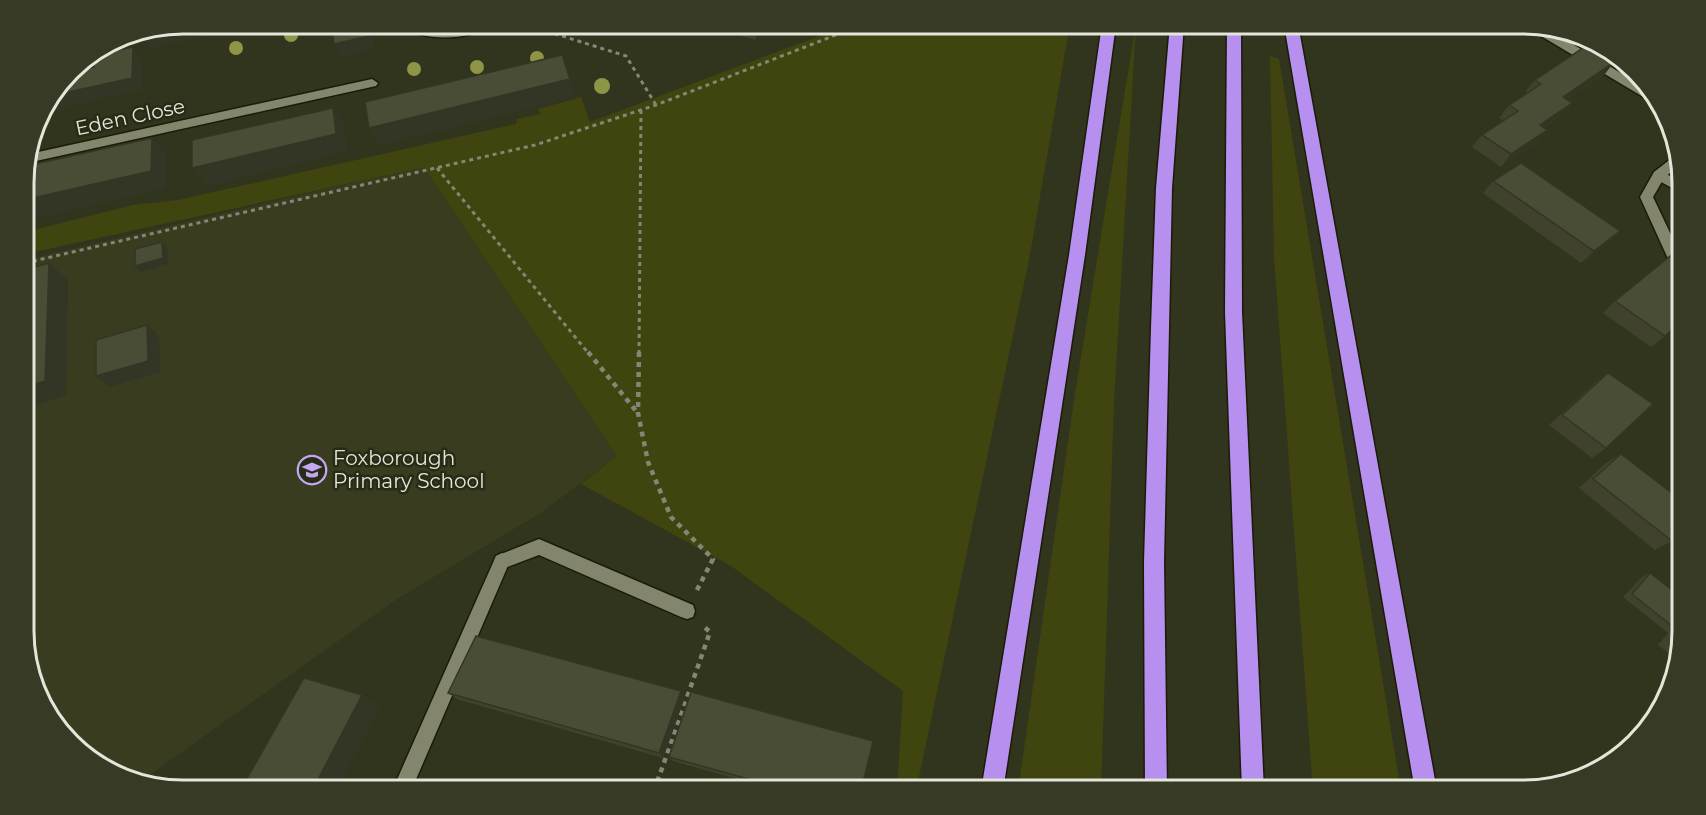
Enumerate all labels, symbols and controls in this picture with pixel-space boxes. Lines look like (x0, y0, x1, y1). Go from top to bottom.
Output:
street label: Eden Close (73, 94, 187, 140)
place label: Foxborough Primary School (333, 446, 485, 493)
school or university icon: Foxborough Primary School (296, 454, 328, 486)

